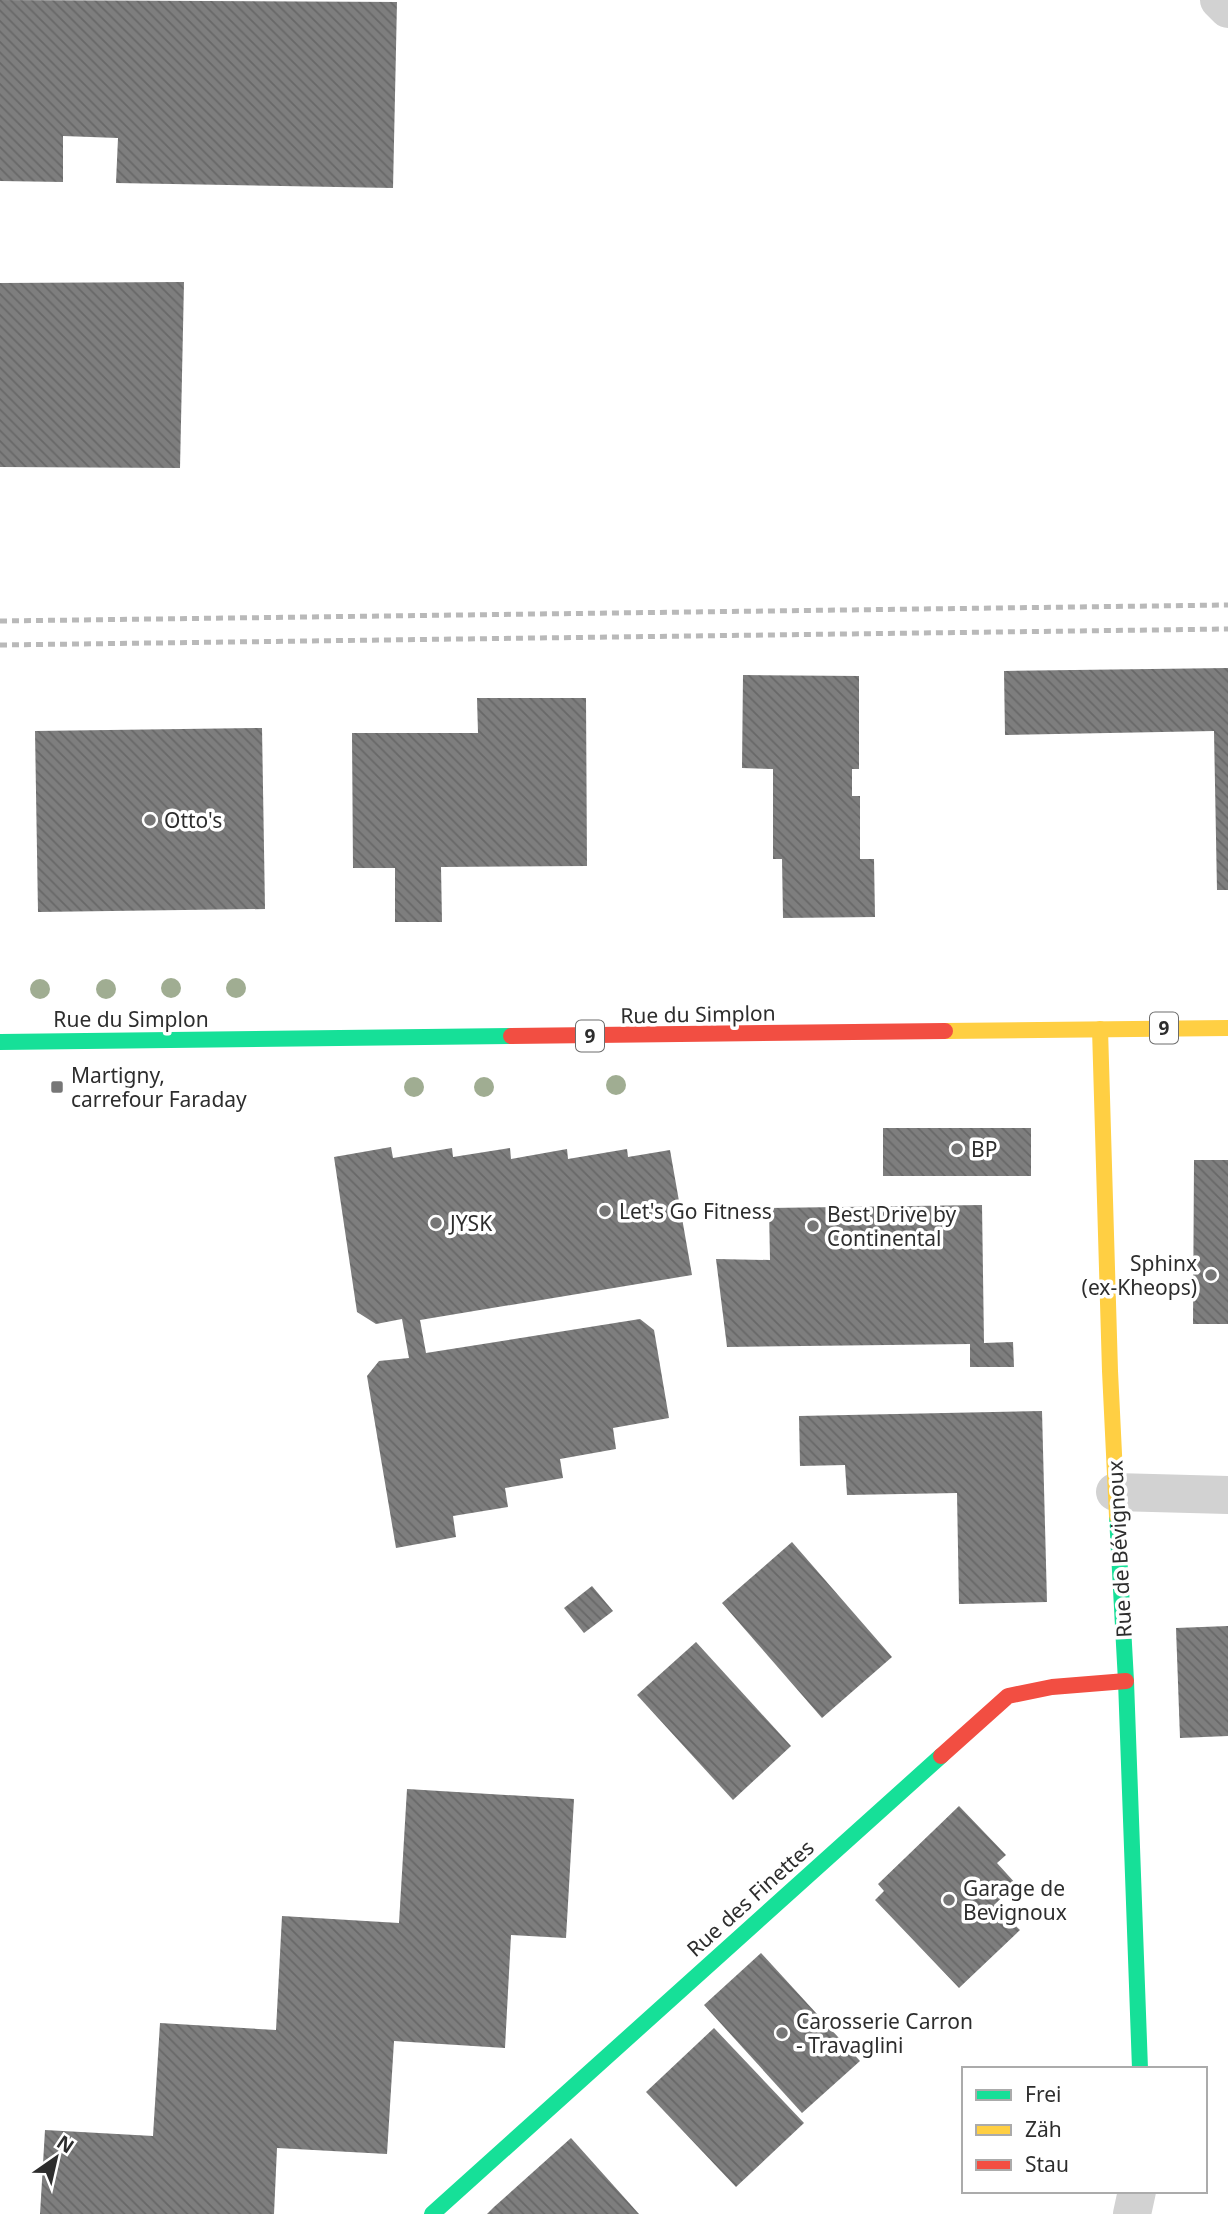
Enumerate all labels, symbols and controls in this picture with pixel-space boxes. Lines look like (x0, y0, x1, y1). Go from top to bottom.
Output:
place label: Otto's (164, 806, 222, 834)
marker: Otto's (142, 812, 158, 828)
street label: Rue du Simplon (620, 999, 776, 1029)
street label: Rue du Simplon (53, 1005, 209, 1033)
road number: 9 (1150, 1012, 1178, 1044)
road number: 9 (576, 1020, 604, 1052)
place label: Martigny, carrefour Faraday (71, 1061, 247, 1113)
marker: Martigny, carrefour Faraday (49, 1079, 65, 1095)
place label: BP (971, 1135, 997, 1163)
marker: BP (949, 1141, 965, 1157)
place label: Let's Go Fitness (619, 1197, 772, 1225)
place label: Best Drive by Continental (827, 1200, 956, 1252)
marker: Let's Go Fitness (597, 1203, 613, 1219)
place label: JYSK (448, 1209, 492, 1237)
marker: JYSK (428, 1215, 444, 1231)
marker: Best Drive by Continental (805, 1218, 821, 1234)
place label: Sphinx (ex-Kheops) (1082, 1249, 1197, 1301)
marker: Sphinx (ex-Kheops) (1203, 1267, 1219, 1283)
street label: Rue de Bévignoux (1100, 1460, 1138, 1638)
street label: Rue des Finettes (681, 1833, 819, 1963)
place label: Garage de Bevignoux (963, 1874, 1067, 1926)
marker: Garage de Bevignoux (941, 1892, 957, 1908)
place label: Carosserie Carron - Travaglini (796, 2007, 973, 2059)
marker: Carosserie Carron - Travaglini (774, 2025, 790, 2041)
legend (962, 2067, 1207, 2193)
text: Frei (1025, 2080, 1061, 2108)
text: Zäh (1025, 2115, 1062, 2143)
north arrow (21, 2123, 91, 2193)
text: N (52, 2129, 79, 2159)
text: Stau (1025, 2150, 1069, 2178)

